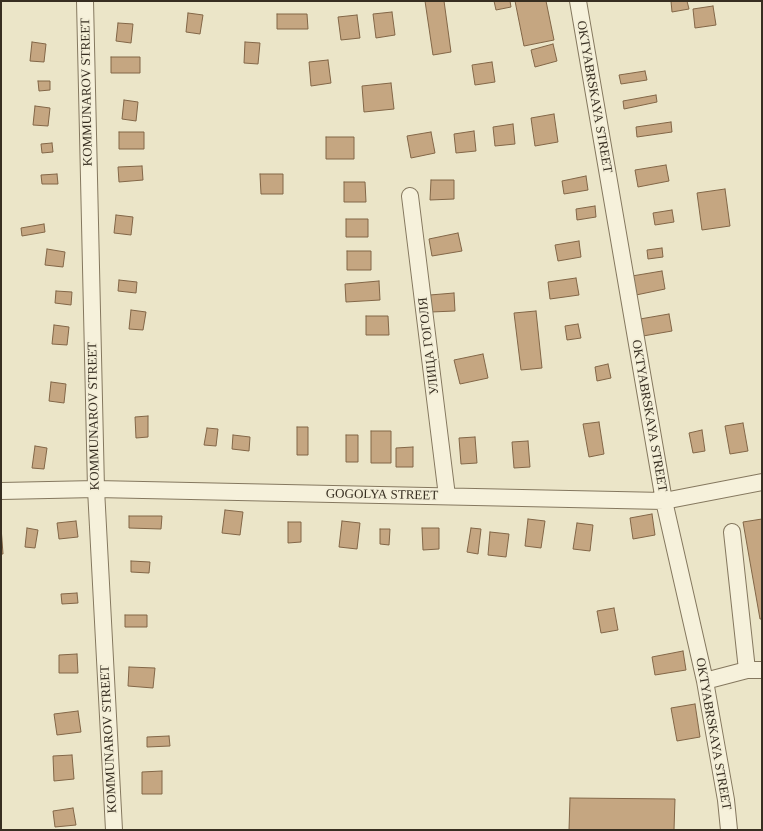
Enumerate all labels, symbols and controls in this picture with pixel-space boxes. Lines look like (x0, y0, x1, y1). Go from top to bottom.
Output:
street label: KOMMUNAROV STREET (78, 18, 96, 166)
street label: OKTYABRSKAYA STREET (573, 20, 615, 174)
street label: УЛИЦА ГОГОЛЯ (415, 296, 443, 396)
street label: OKTYABRSKAYA STREET (628, 339, 670, 493)
street label: KOMMUNAROV STREET (85, 342, 103, 490)
street label: GOGOLYA STREET (326, 486, 438, 504)
street label: OKTYABRSKAYA STREET (692, 657, 734, 811)
street label: KOMMUNAROV STREET (97, 664, 121, 814)

